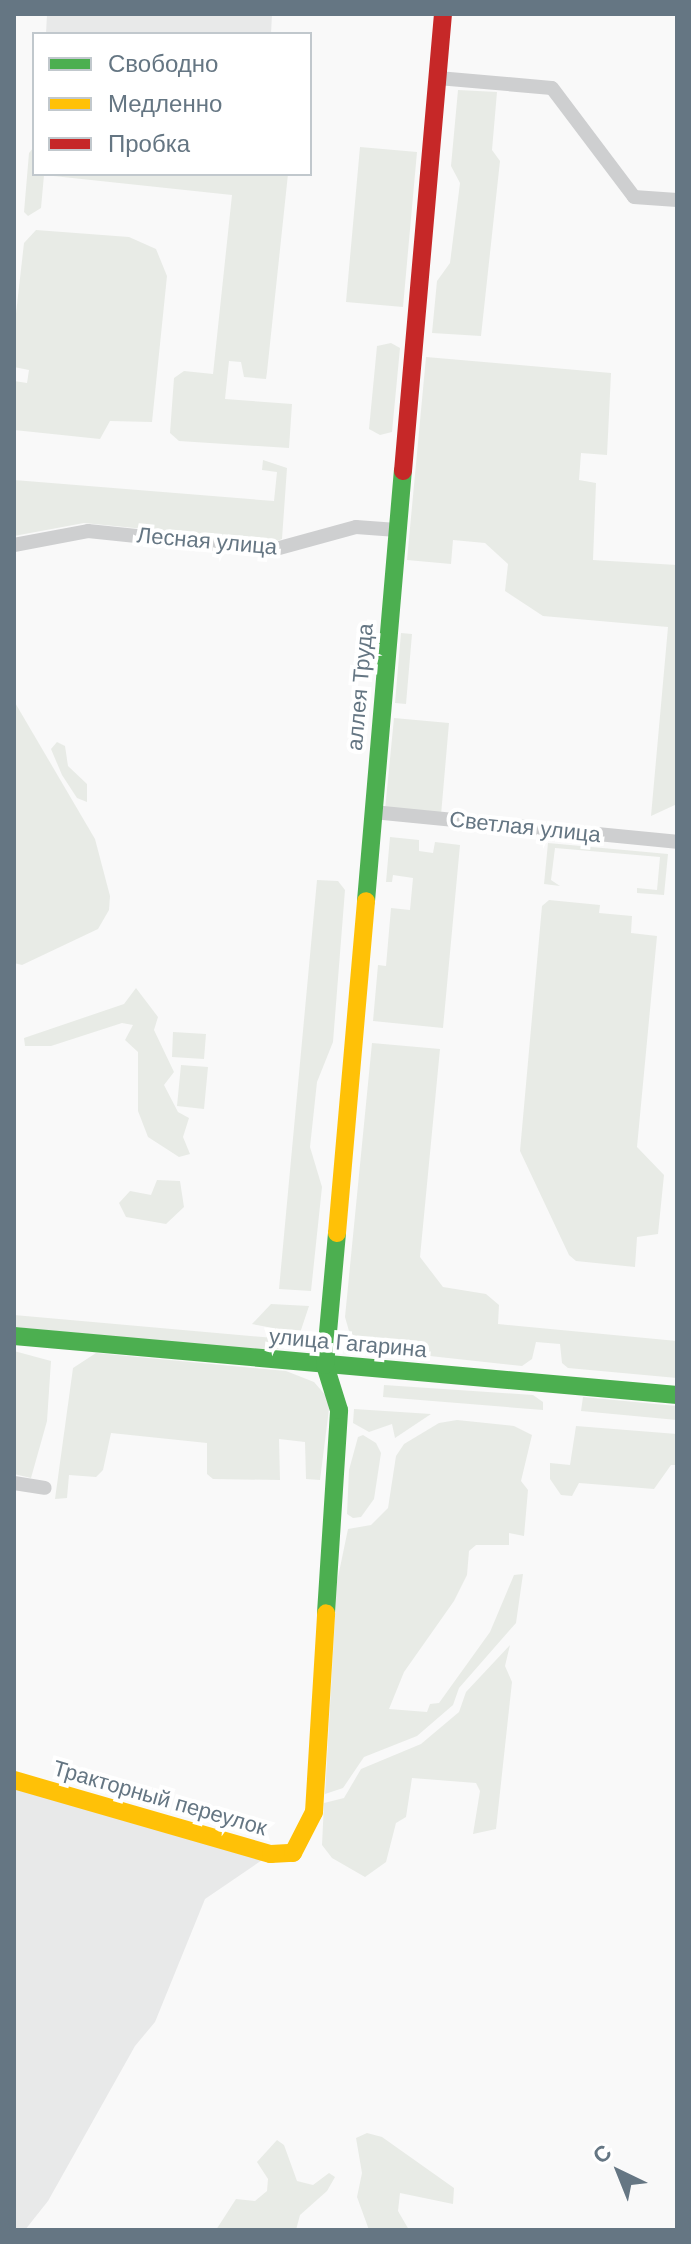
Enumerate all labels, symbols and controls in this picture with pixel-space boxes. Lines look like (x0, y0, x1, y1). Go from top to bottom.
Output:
legend (32, 32, 312, 176)
text: Свободно (108, 50, 218, 77)
text: Медленно (108, 90, 222, 117)
text: Пробка (108, 130, 190, 157)
street label: Лесная улица (136, 522, 278, 560)
street label: аллея Труда (341, 622, 379, 752)
street label: Светлая улица (448, 806, 602, 848)
street label: улица Гагарина (268, 1323, 428, 1363)
street label: Тракторный переулок (50, 1755, 270, 1841)
north arrow (579, 2132, 659, 2212)
text: С (588, 2140, 617, 2169)

